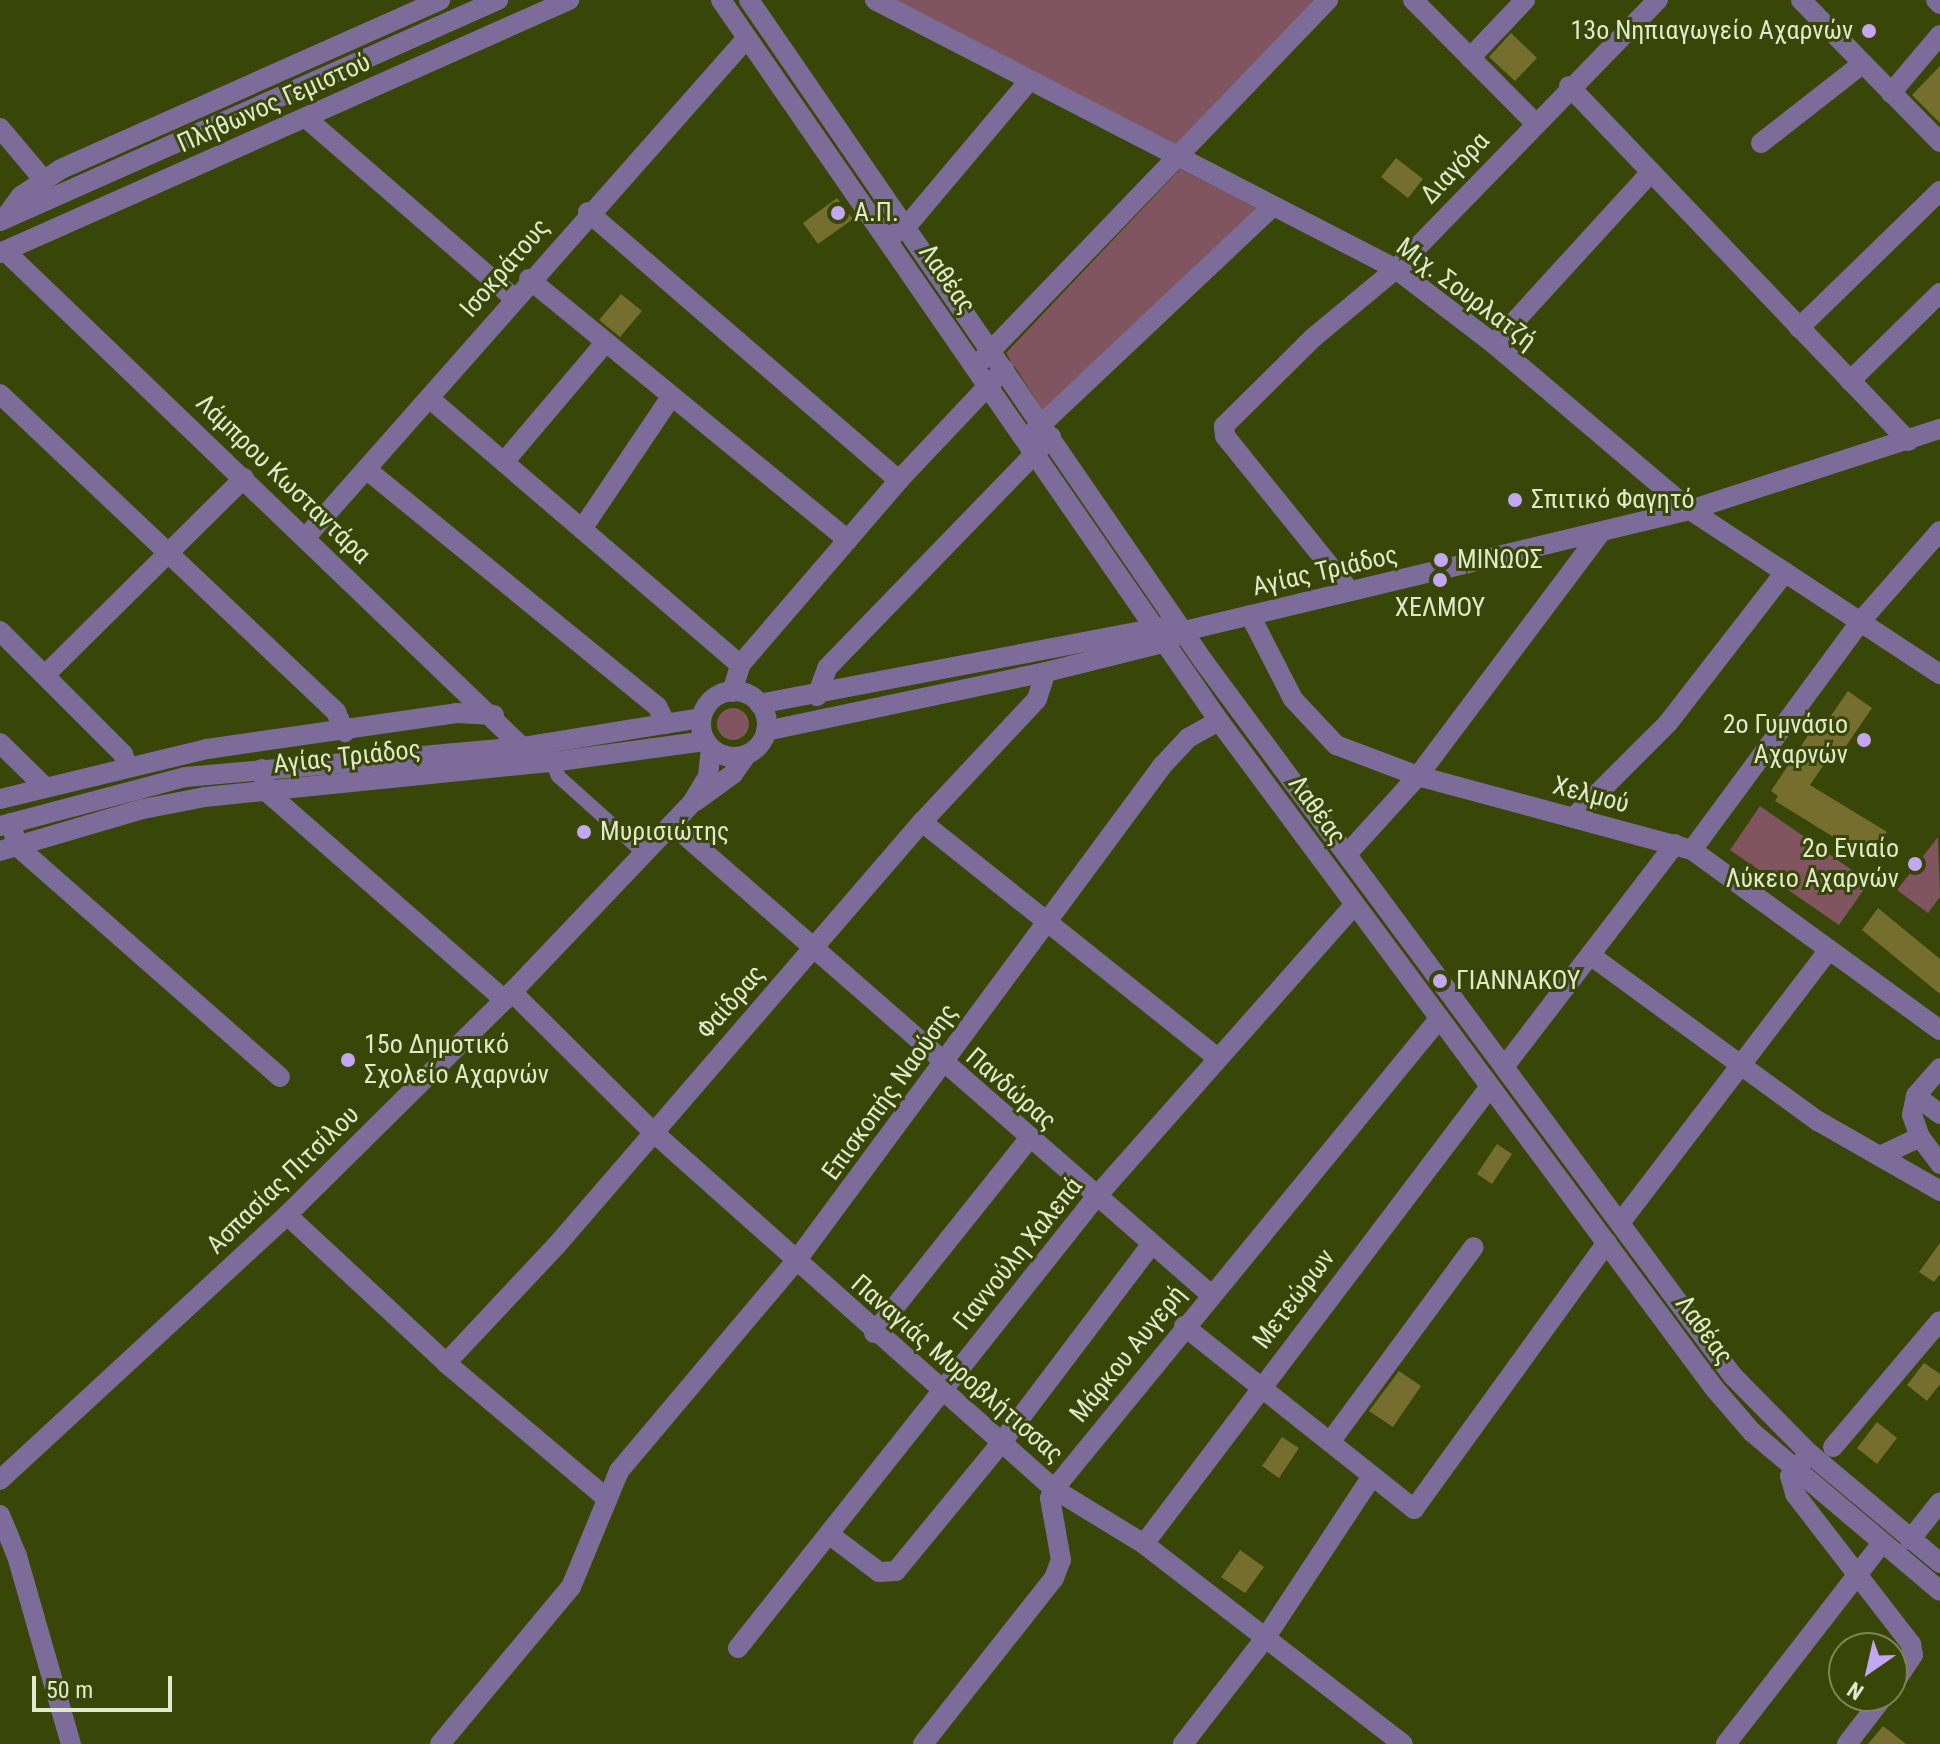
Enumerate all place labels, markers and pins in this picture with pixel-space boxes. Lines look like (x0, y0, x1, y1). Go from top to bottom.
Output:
place label: 13ο Νηπιαγωγείο Αχαρνών (1571, 15, 1853, 47)
marker: 13ο Νηπιαγωγείο Αχαρνών (1860, 22, 1878, 40)
place label: Α.Π. (854, 197, 899, 229)
marker: Α.Π. (829, 204, 847, 222)
place label: Σπιτικό Φαγητό (1531, 484, 1695, 516)
marker: Σπιτικό Φαγητό (1506, 491, 1524, 509)
place label: ΜΙΝΩΟΣ (1457, 544, 1543, 576)
marker: ΜΙΝΩΟΣ (1432, 551, 1450, 569)
marker: ΧΕΛΜΟΥ (1431, 571, 1449, 589)
place label: ΧΕΛΜΟΥ (1395, 592, 1485, 624)
place label: 2ο Γυμνάσιο Αχαρνών (1723, 709, 1848, 770)
marker: 2ο Γυμνάσιο Αχαρνών (1855, 731, 1873, 749)
place label: Μυρισιώτης (600, 816, 729, 848)
marker: Μυρισιώτης (575, 823, 593, 841)
place label: 2ο Ενιαίο Λύκειο Αχαρνών (1726, 833, 1899, 894)
marker: 2ο Ενιαίο Λύκειο Αχαρνών (1906, 855, 1924, 873)
place label: ΓΙΑΝΝΑΚΟΥ (1456, 965, 1580, 997)
marker: ΓΙΑΝΝΑΚΟΥ (1431, 972, 1449, 990)
place label: 15ο Δημοτικό Σχολείο Αχαρνών (364, 1029, 549, 1090)
marker: 15ο Δημοτικό Σχολείο Αχαρνών (339, 1051, 357, 1069)

